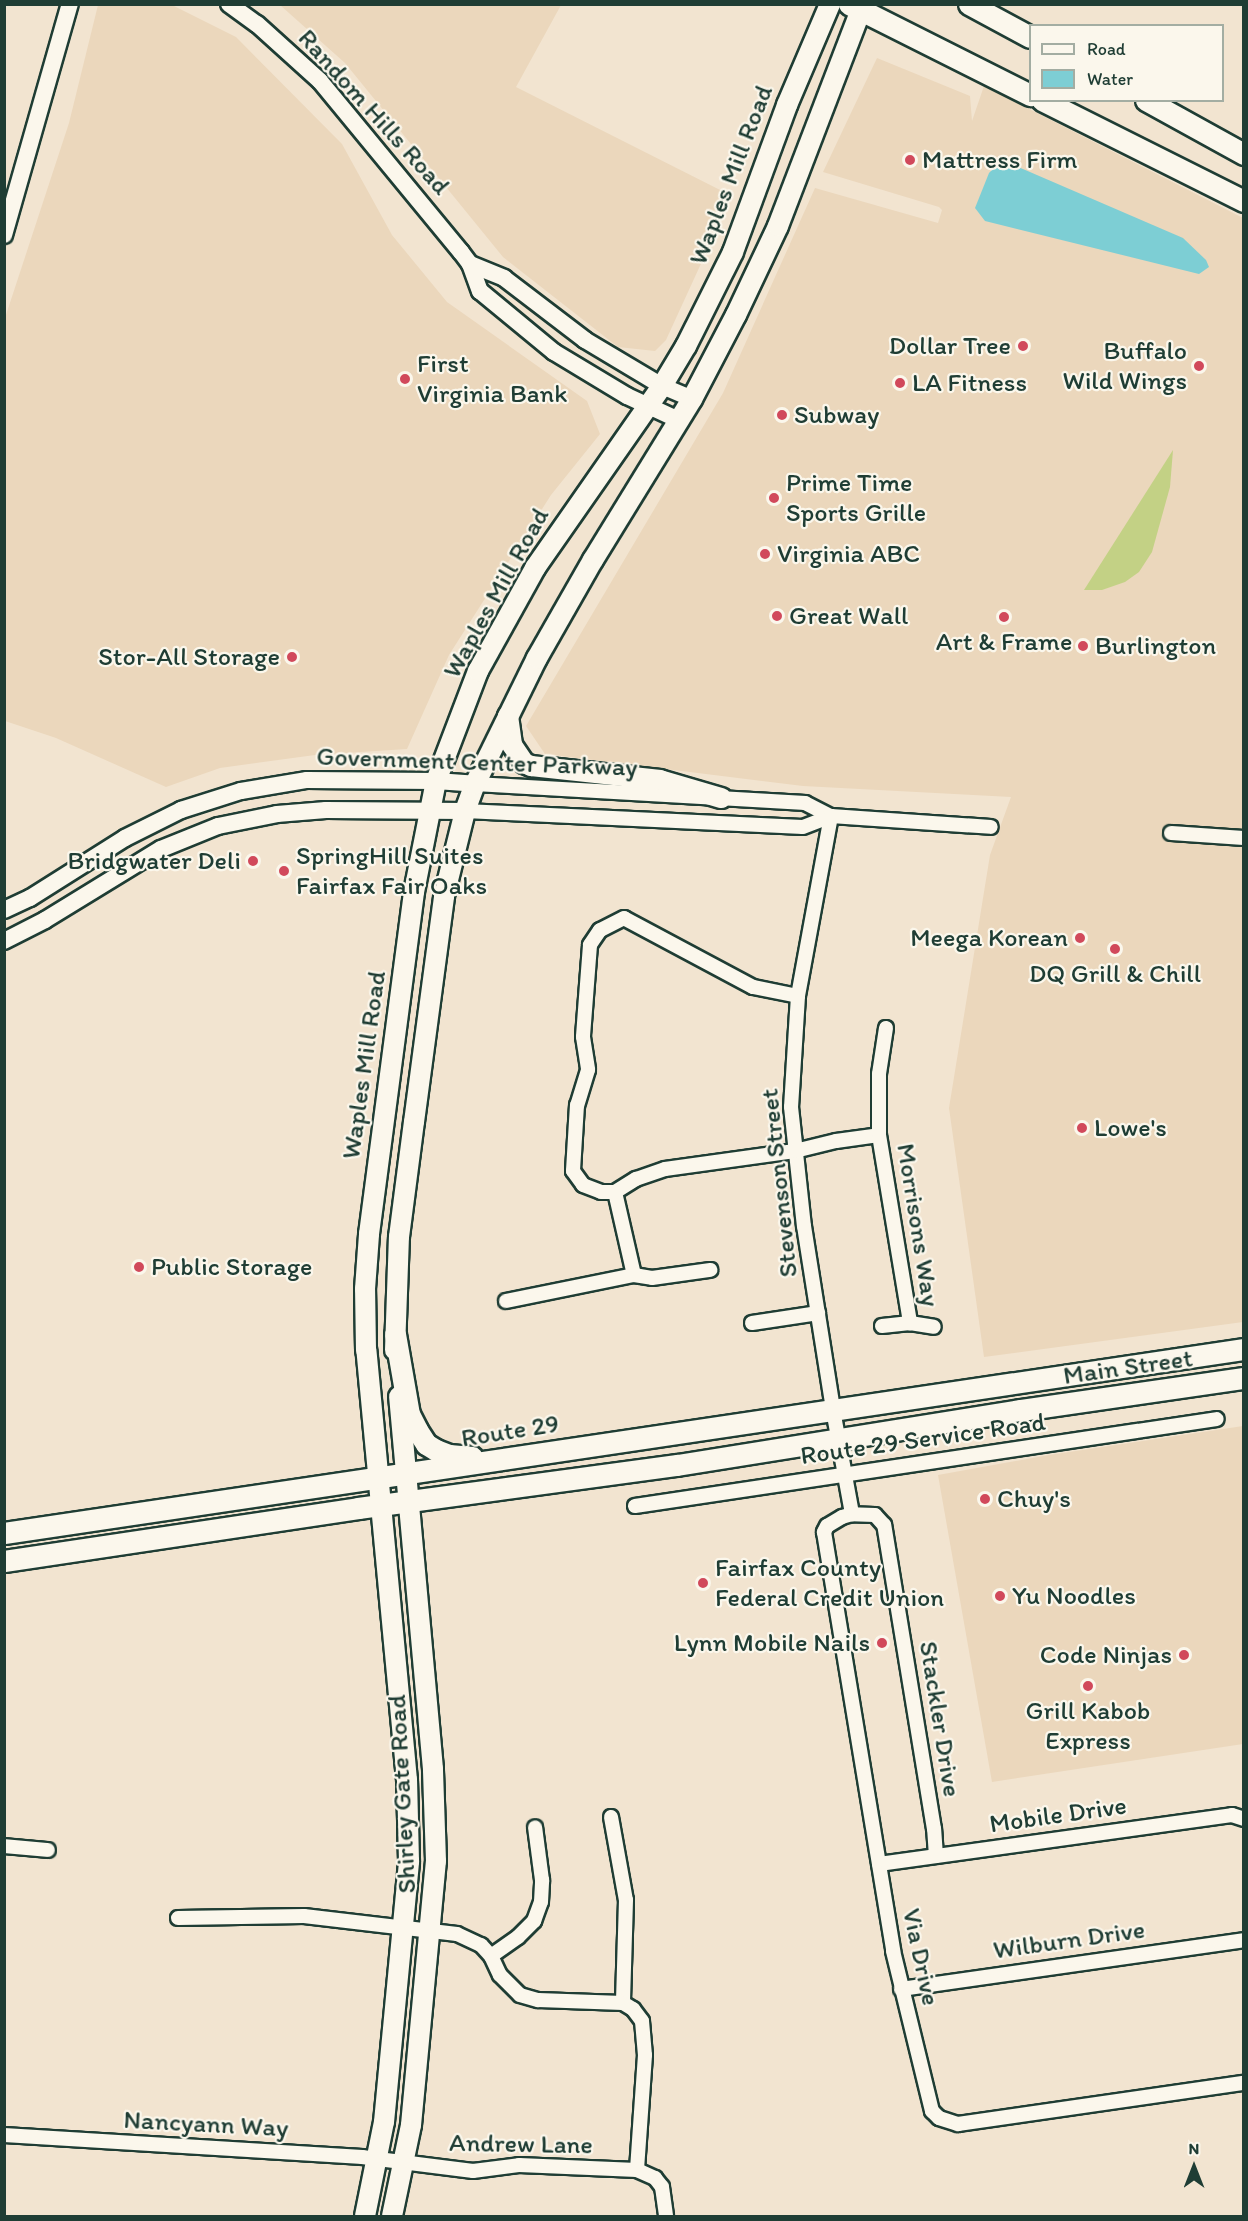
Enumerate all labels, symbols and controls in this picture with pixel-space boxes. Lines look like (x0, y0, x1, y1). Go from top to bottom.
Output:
street label: Random Hills Road (292, 23, 456, 201)
legend (1029, 24, 1224, 102)
text: Road (1087, 38, 1126, 60)
text: Water (1087, 68, 1133, 90)
street label: Waples Mill Road (682, 81, 780, 269)
place label: Mattress Firm (922, 144, 1078, 176)
marker: Mattress Firm (903, 153, 917, 167)
place label: Dollar Tree (889, 330, 1011, 362)
place label: Buffalo Wild Wings (1063, 335, 1187, 396)
marker: Dollar Tree (1016, 339, 1030, 353)
place label: First Virginia Bank (417, 348, 568, 410)
marker: Buffalo Wild Wings (1192, 359, 1206, 373)
place label: LA Fitness (912, 367, 1027, 399)
marker: First Virginia Bank (398, 372, 412, 386)
marker: LA Fitness (893, 376, 907, 390)
place label: Subway (794, 399, 879, 431)
marker: Subway (775, 408, 789, 422)
place label: Prime Time Sports Grille (786, 467, 927, 528)
marker: Prime Time Sports Grille (767, 491, 781, 505)
street label: Waples Mill Road (436, 503, 556, 683)
place label: Virginia ABC (777, 538, 920, 570)
marker: Virginia ABC (758, 547, 772, 561)
place label: Great Wall (789, 600, 908, 632)
marker: Great Wall (770, 609, 784, 623)
marker: Art & Frame (997, 610, 1011, 624)
place label: Art & Frame (936, 626, 1072, 658)
place label: Burlington (1095, 630, 1216, 662)
marker: Burlington (1076, 639, 1090, 653)
place label: Stor-All Storage (99, 641, 280, 673)
marker: Stor-All Storage (285, 650, 299, 664)
street label: Government Center Parkway (317, 741, 637, 783)
place label: SpringHill Suites Fairfax Fair Oaks (296, 840, 487, 902)
place label: Bridgwater Deli (67, 845, 241, 877)
marker: Bridgwater Deli (246, 854, 260, 868)
marker: SpringHill Suites Fairfax Fair Oaks (277, 864, 291, 878)
place label: Meega Korean (910, 922, 1068, 954)
marker: Meega Korean (1073, 931, 1087, 945)
marker: DQ Grill & Chill (1108, 942, 1122, 956)
place label: DQ Grill & Chill (1029, 958, 1201, 990)
street label: Waples Mill Road (335, 969, 393, 1161)
street label: Stevenson Street (754, 1087, 804, 1279)
place label: Lowe's (1094, 1112, 1167, 1144)
marker: Lowe's (1075, 1121, 1089, 1135)
street label: Morrisons Way (890, 1141, 946, 1309)
place label: Public Storage (151, 1251, 312, 1283)
marker: Public Storage (132, 1260, 146, 1274)
street label: Main Street (1062, 1343, 1194, 1391)
street label: Route 29 Service Road (799, 1406, 1047, 1472)
street label: Route 29 (459, 1408, 561, 1454)
place label: Chuy's (997, 1483, 1071, 1515)
marker: Chuy's (978, 1492, 992, 1506)
place label: Fairfax County Federal Credit Union (715, 1552, 944, 1613)
marker: Fairfax County Federal Credit Union (696, 1576, 710, 1590)
place label: Yu Noodles (1012, 1580, 1136, 1612)
marker: Yu Noodles (993, 1589, 1007, 1603)
place label: Lynn Mobile Nails (674, 1627, 870, 1659)
marker: Lynn Mobile Nails (875, 1636, 889, 1650)
street label: Stackler Drive (912, 1639, 968, 1799)
place label: Code Ninjas (1040, 1639, 1172, 1671)
marker: Code Ninjas (1177, 1648, 1191, 1662)
marker: Grill Kabob Express (1081, 1679, 1095, 1693)
street label: Shirley Gate Road (381, 1694, 423, 1894)
place label: Grill Kabob Express (1025, 1695, 1151, 1756)
street label: Mobile Drive (987, 1790, 1129, 1840)
street label: Via Drive (895, 1905, 947, 2009)
street label: Wilburn Drive (991, 1914, 1147, 1966)
street label: Nancyann Way (123, 2104, 289, 2144)
street label: Andrew Lane (448, 2127, 594, 2161)
north arrow (1164, 2137, 1224, 2197)
text: N (1189, 2139, 1199, 2158)

